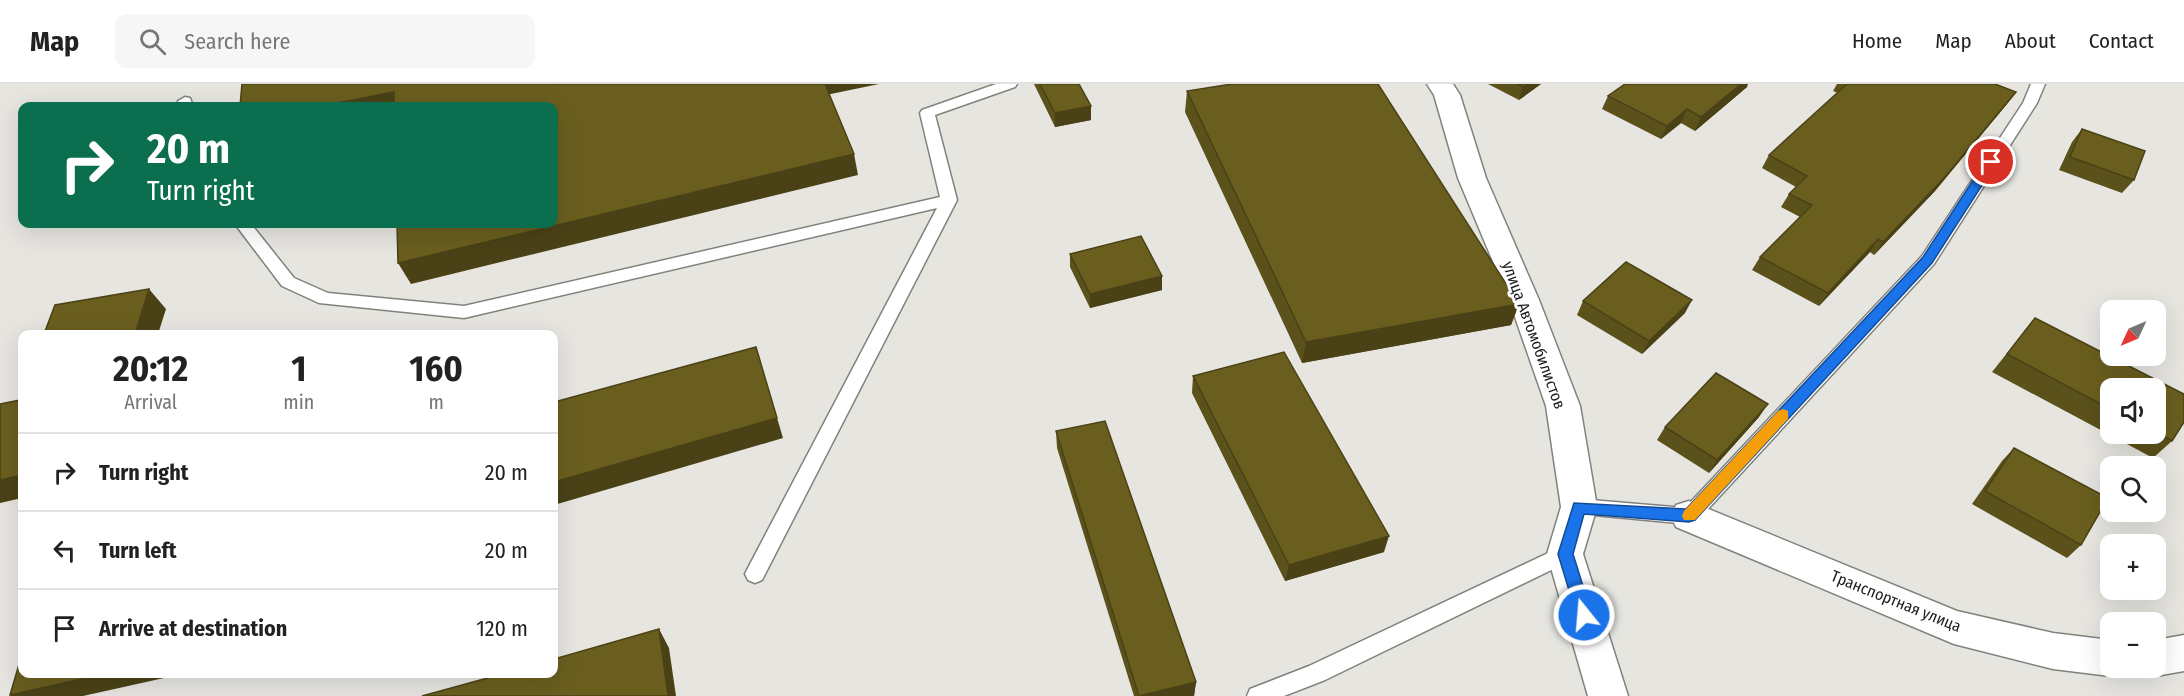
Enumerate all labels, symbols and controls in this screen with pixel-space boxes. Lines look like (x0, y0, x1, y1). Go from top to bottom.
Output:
search box (115, 14, 535, 68)
text: Map (30, 25, 79, 58)
icon: search (136, 25, 169, 58)
text: Search here (184, 28, 290, 55)
text: Home (1852, 28, 1902, 54)
text: Map (1935, 28, 1972, 54)
text: About (2005, 28, 2056, 54)
text: Contact (2089, 28, 2154, 54)
text: 20 m (147, 124, 230, 174)
icon: right (48, 126, 126, 204)
pin (1965, 136, 2016, 187)
icon: arrive (1974, 145, 2007, 178)
text: Turn right (147, 175, 255, 207)
street label: улица Автомобилистов (1498, 259, 1570, 411)
north arrow (2100, 300, 2166, 366)
map controls (2100, 300, 2166, 678)
text: 20:12 (113, 347, 188, 391)
text: 1 (291, 347, 306, 391)
text: 160 (409, 347, 463, 391)
button: sound (2100, 378, 2166, 444)
text: Arrival (124, 390, 177, 414)
text: min (283, 390, 314, 414)
text: m (428, 390, 444, 414)
icon: right (48, 456, 81, 489)
button: search (2100, 456, 2166, 522)
text: Turn right (99, 459, 188, 486)
text: 20 m (485, 459, 528, 486)
icon: left (48, 534, 81, 567)
button: + (2100, 534, 2166, 600)
text: Turn left (99, 537, 177, 564)
text: 20 m (485, 537, 528, 564)
street label: Транспортная улица (1828, 566, 1964, 636)
position arrow (1552, 583, 1616, 647)
icon: arrive (48, 612, 81, 645)
button: − (2100, 612, 2166, 678)
text: Arrive at destination (99, 615, 287, 642)
text: 120 m (476, 615, 528, 642)

